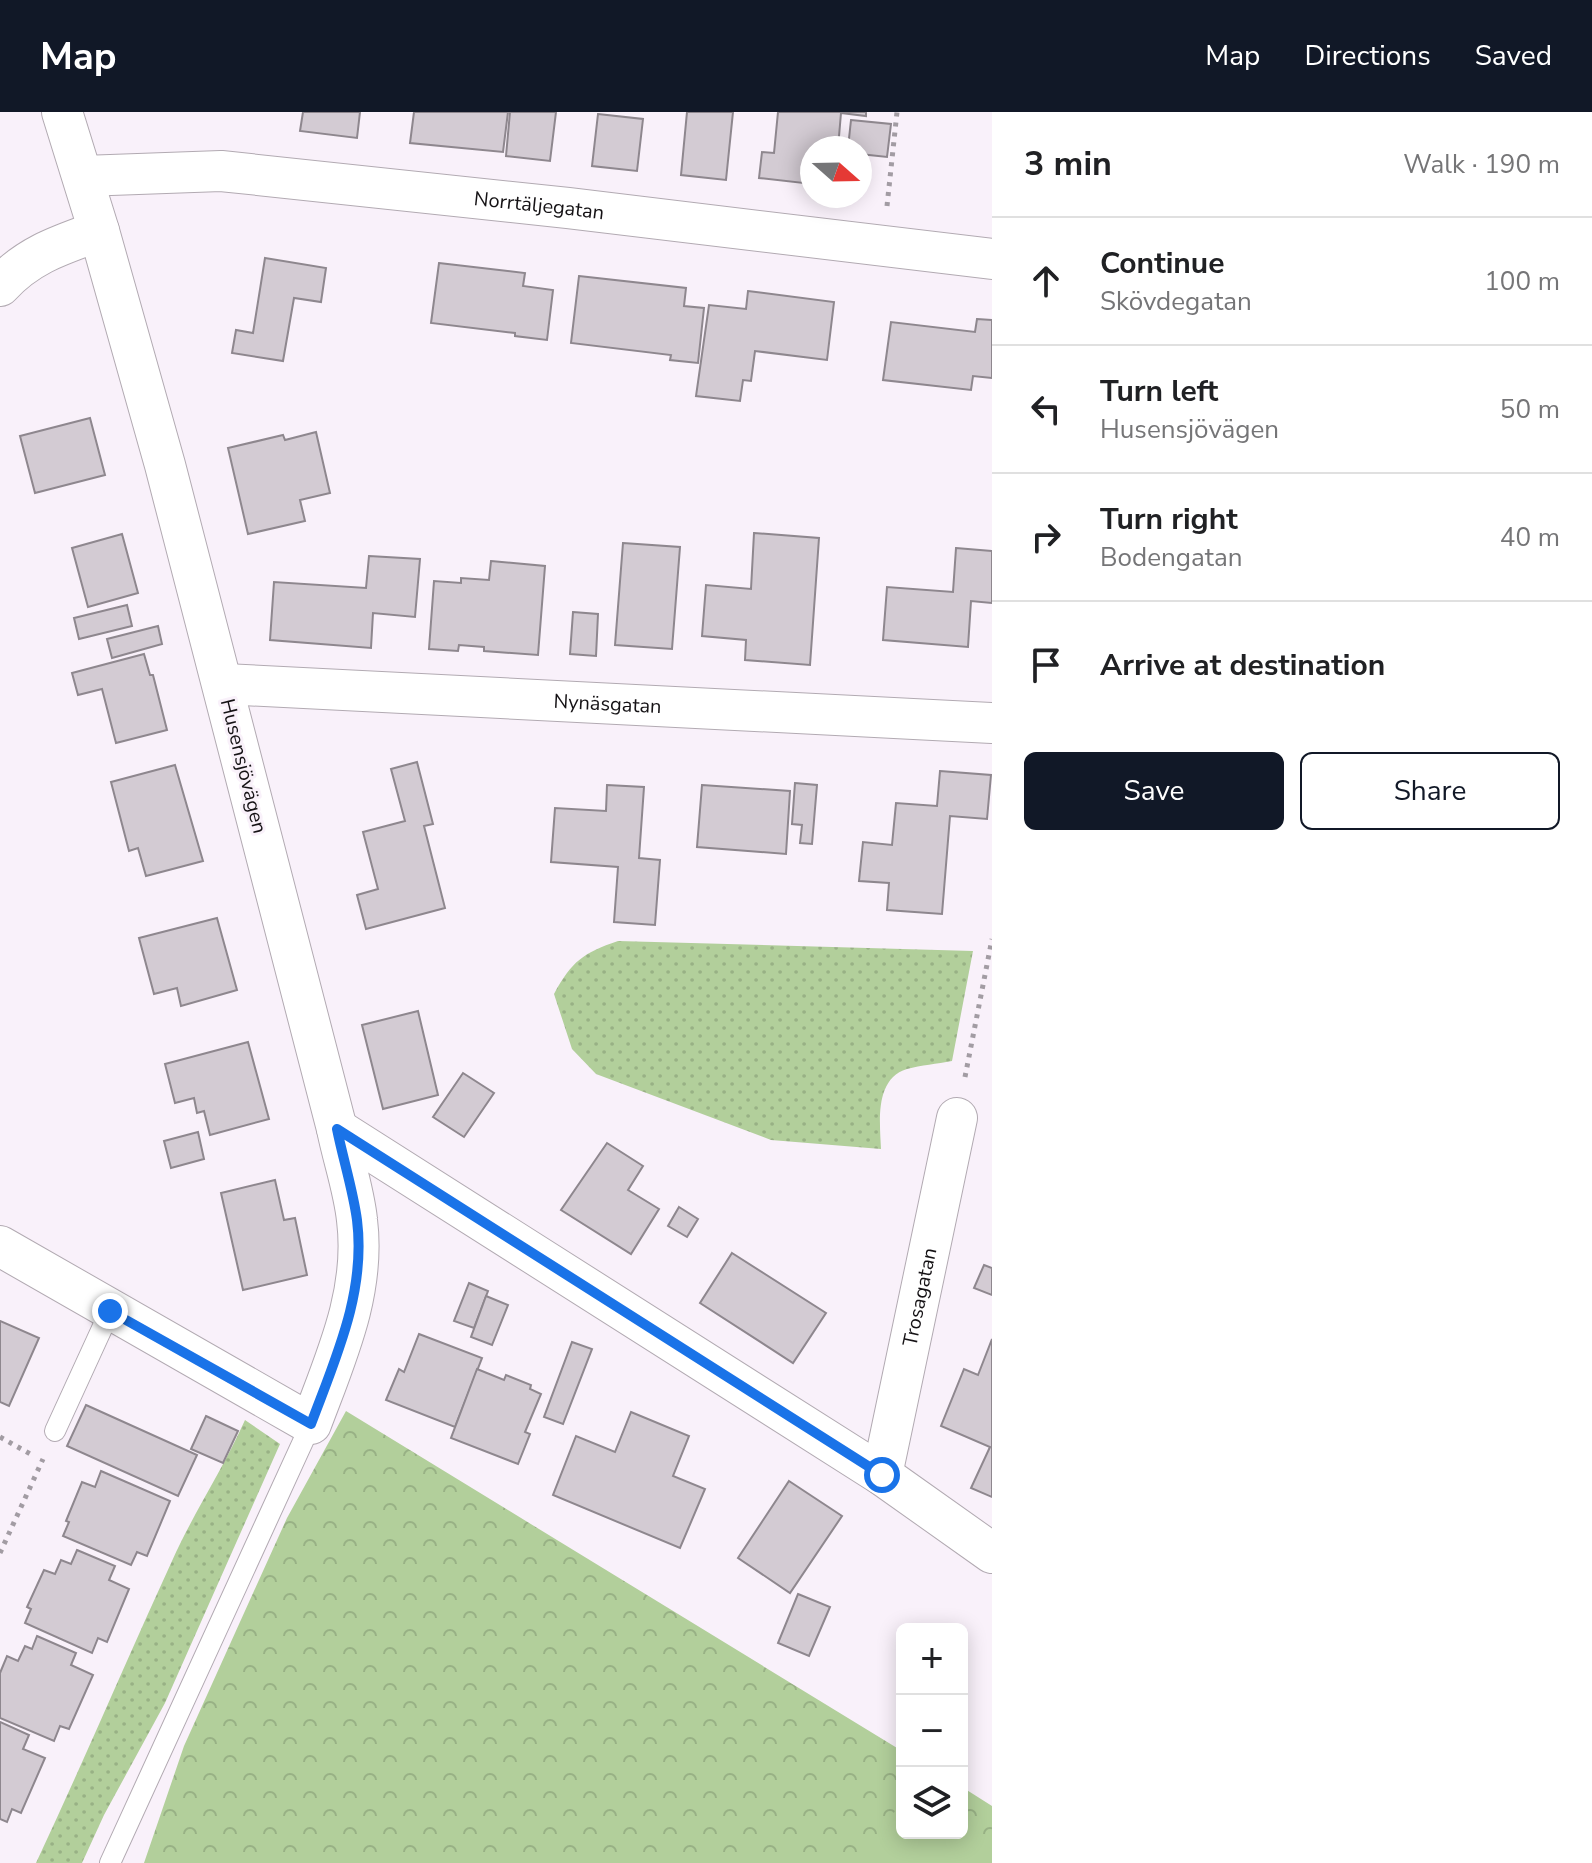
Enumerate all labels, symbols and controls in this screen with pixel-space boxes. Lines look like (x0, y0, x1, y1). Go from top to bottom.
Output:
text: Map (40, 31, 117, 82)
text: Map (1205, 37, 1260, 75)
text: Directions (1304, 37, 1431, 75)
text: Saved (1475, 37, 1552, 75)
north arrow (800, 136, 872, 208)
text: 3 min (1024, 141, 1112, 187)
text: Walk · 190 m (1403, 147, 1560, 182)
street label: Norrtäljegatan (472, 185, 606, 226)
text: Continue (1100, 243, 1225, 284)
icon: ahead (1024, 259, 1068, 303)
text: 100 m (1484, 264, 1560, 299)
text: Skövdegatan (1100, 284, 1252, 319)
text: Turn left (1100, 371, 1218, 412)
icon: left (1024, 387, 1068, 431)
text: 50 m (1500, 392, 1560, 427)
text: Husensjövägen (1100, 412, 1279, 447)
text: Turn right (1100, 499, 1238, 540)
icon: right (1024, 515, 1068, 559)
text: 40 m (1500, 520, 1560, 555)
text: Bodengatan (1100, 540, 1242, 575)
icon: arrive (1024, 643, 1068, 687)
text: Arrive at destination (1100, 645, 1385, 686)
street label: Nynäsgatan (553, 688, 662, 720)
street label: Husensjövägen (214, 696, 273, 836)
button: Save (1024, 752, 1284, 830)
button: Share (1300, 752, 1560, 830)
street label: Trosagatan (896, 1245, 943, 1349)
route end (92, 1293, 128, 1329)
route start (864, 1457, 900, 1493)
map controls (896, 1623, 968, 1839)
button: + (896, 1623, 968, 1695)
button: − (896, 1695, 968, 1767)
button: layers (896, 1767, 968, 1839)

